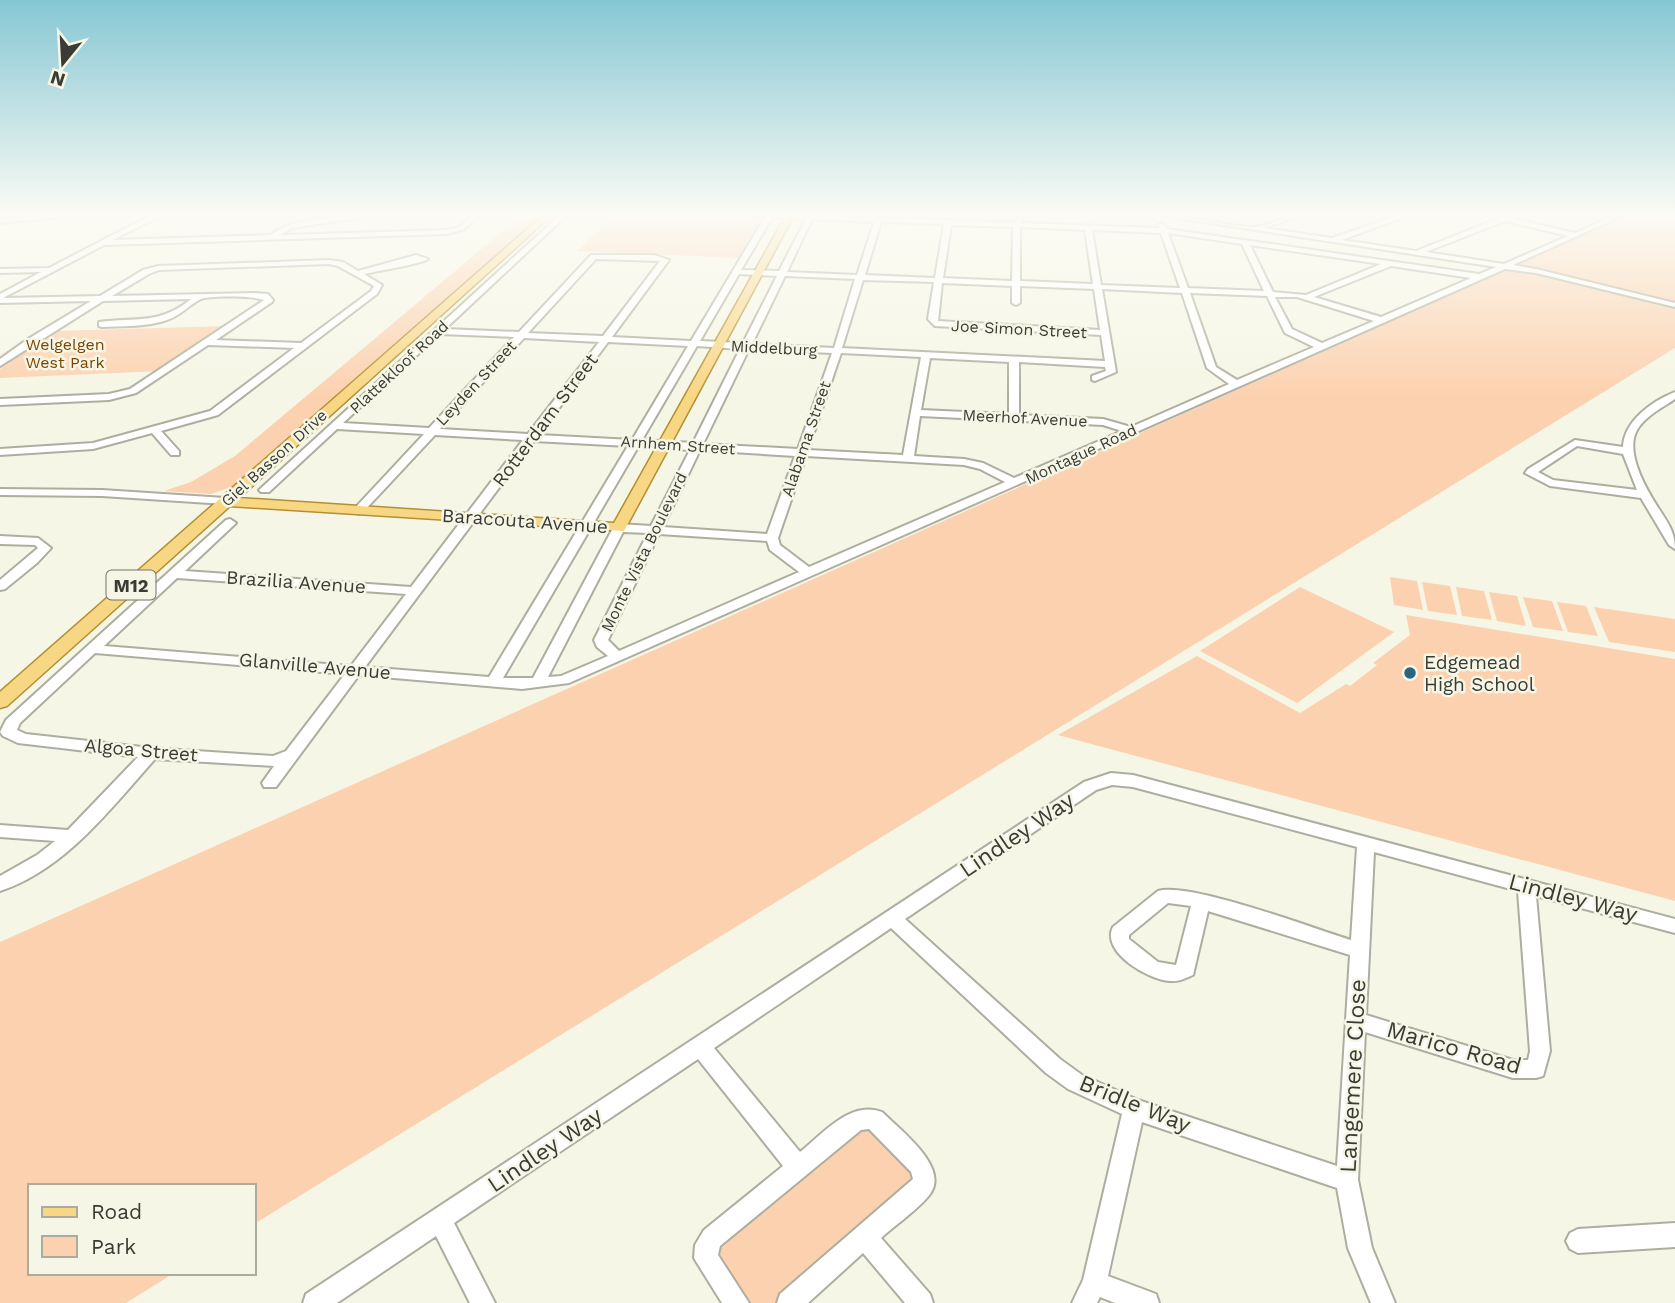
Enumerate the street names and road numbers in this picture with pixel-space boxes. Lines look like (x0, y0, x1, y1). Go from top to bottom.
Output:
street label: Plattekloof Road (346, 316, 452, 418)
street label: Joe Simon Street (951, 316, 1088, 342)
street label: Leyden Street (432, 336, 520, 429)
street label: Middelburg (730, 336, 818, 360)
street label: Rotterdam Street (487, 349, 603, 491)
street label: Alabama Street (777, 378, 835, 499)
street label: Giel Basson Drive (217, 405, 331, 511)
street label: Meerhof Avenue (962, 405, 1088, 431)
street label: Montague Road (1022, 420, 1140, 488)
street label: Arnhem Street (620, 432, 736, 459)
street label: Monte Vista Boulevard (597, 469, 691, 635)
street label: Baracouta Avenue (441, 504, 609, 538)
street label: Brazilia Avenue (225, 566, 367, 598)
road number: M12 (106, 570, 156, 600)
street label: Glanville Avenue (238, 648, 392, 684)
street label: Algoa Street (83, 734, 199, 766)
street label: Lindley Way (955, 787, 1079, 883)
street label: Lindley Way (1506, 868, 1641, 928)
street label: Langemere Close (1334, 978, 1372, 1174)
street label: Marico Road (1384, 1016, 1524, 1080)
street label: Bridle Way (1075, 1069, 1195, 1139)
street label: Lindley Way (483, 1102, 607, 1198)

